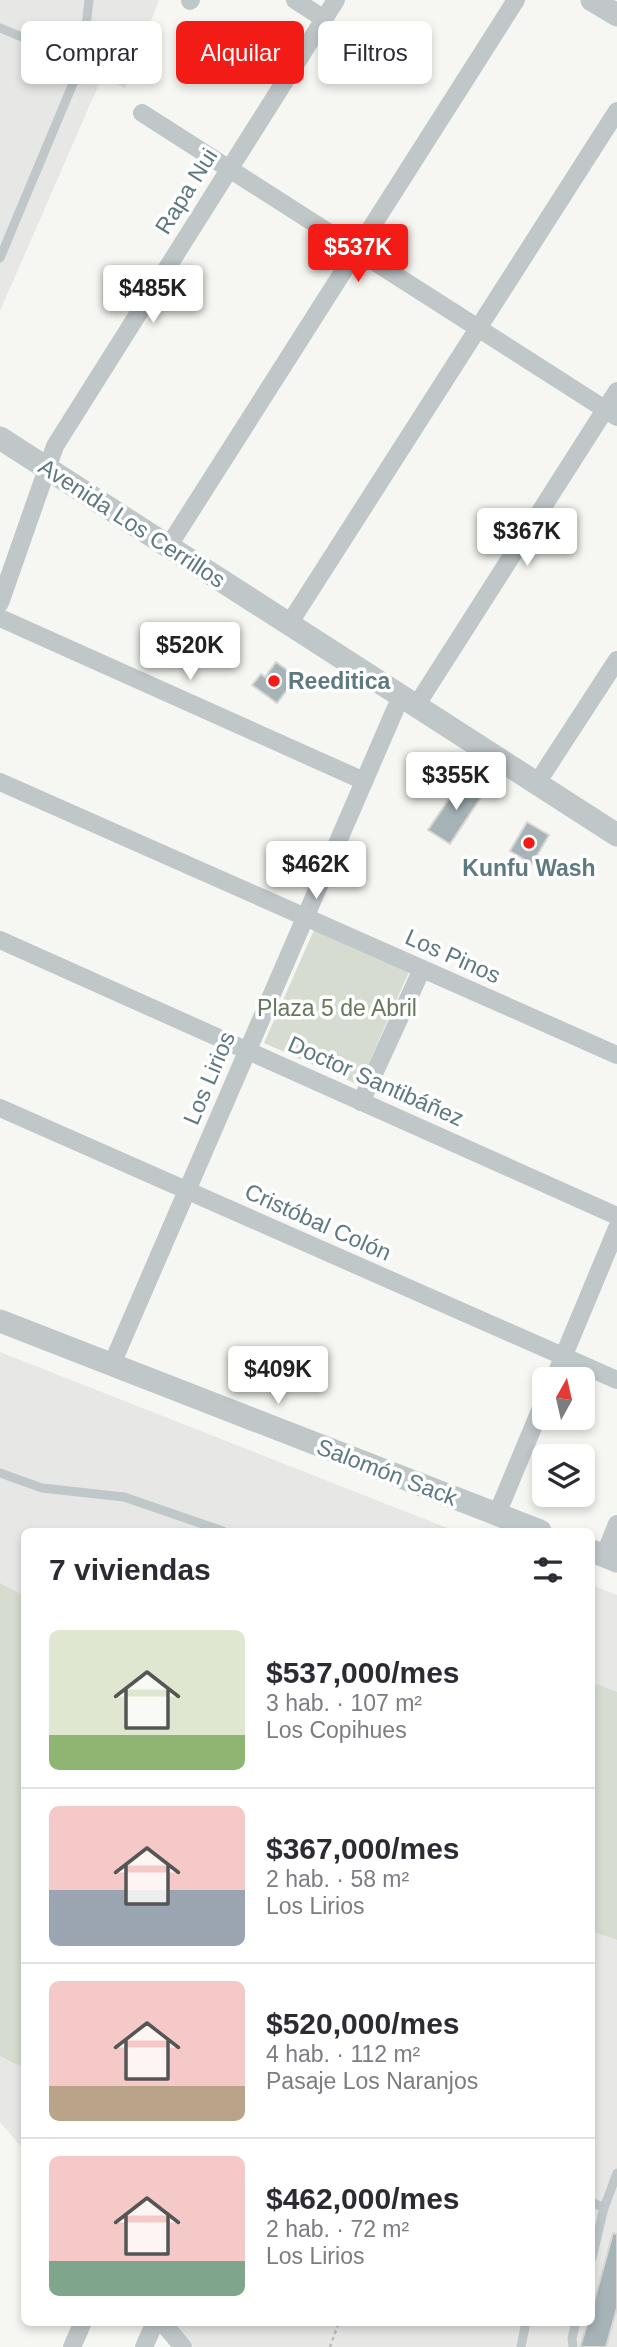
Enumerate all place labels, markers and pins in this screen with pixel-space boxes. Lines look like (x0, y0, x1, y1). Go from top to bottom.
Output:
pin: $537K (309, 224, 407, 284)
pin: $485K (104, 266, 202, 325)
pin: $367K (478, 508, 576, 568)
pin: $520K (141, 622, 239, 682)
place label: Reeditica (288, 668, 390, 694)
marker: Reeditica (266, 673, 282, 689)
pin: $355K (407, 752, 505, 812)
marker: Kunfu Wash (521, 835, 537, 851)
pin: $462K (267, 842, 365, 901)
place label: Kunfu Wash (462, 855, 596, 881)
pin: $409K (229, 1346, 327, 1406)

